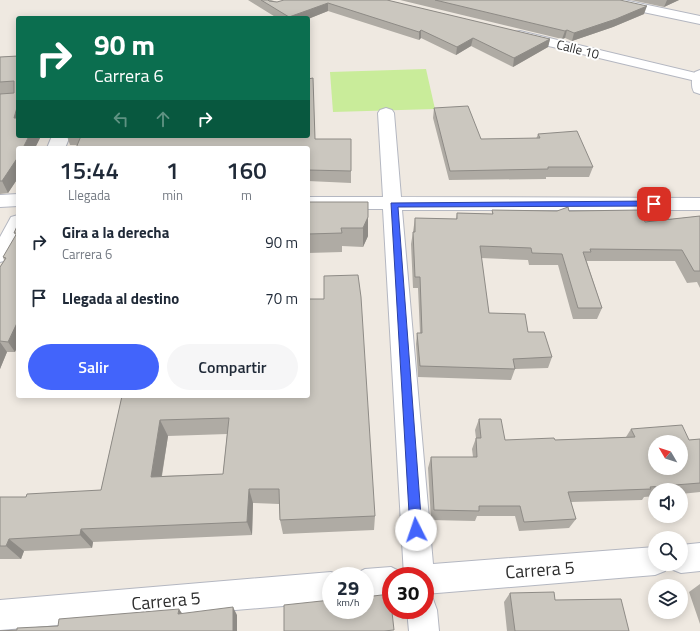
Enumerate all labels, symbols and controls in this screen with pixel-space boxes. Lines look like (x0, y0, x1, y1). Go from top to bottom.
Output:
text: 90 m (94, 23, 155, 66)
icon: right (28, 32, 80, 84)
street label: Calle 10 (554, 34, 602, 64)
text: Carrera 6 (94, 62, 163, 89)
icon: left (110, 108, 132, 130)
icon: ahead (152, 108, 174, 130)
icon: right (194, 108, 216, 130)
text: 15:44 (59, 152, 119, 188)
text: 1 (166, 152, 179, 188)
text: 160 (226, 152, 267, 188)
text: Llegada (68, 185, 110, 205)
text: min (162, 185, 183, 205)
text: m (241, 185, 252, 205)
pin (637, 187, 671, 221)
icon: arrive (643, 193, 665, 215)
text: Gira a la derecha (62, 221, 169, 244)
icon: right (28, 231, 50, 253)
text: 90 m (265, 231, 298, 254)
text: Carrera 6 (62, 244, 112, 264)
icon: arrive (28, 287, 50, 309)
text: Llegada al destino (62, 287, 179, 310)
text: 70 m (265, 287, 298, 310)
button: Salir (28, 344, 159, 390)
button: Compartir (167, 344, 298, 390)
north arrow (648, 435, 688, 475)
map controls (648, 435, 688, 619)
button: sound (648, 483, 688, 523)
position arrow (395, 509, 437, 551)
button: search (648, 531, 688, 571)
street label: Carrera 5 (504, 554, 576, 585)
speed limit sign: 30 (382, 567, 434, 619)
text: 29 (337, 572, 359, 603)
button: layers (648, 579, 688, 619)
street label: Carrera 5 (130, 584, 202, 617)
text: km/h (337, 595, 359, 610)

